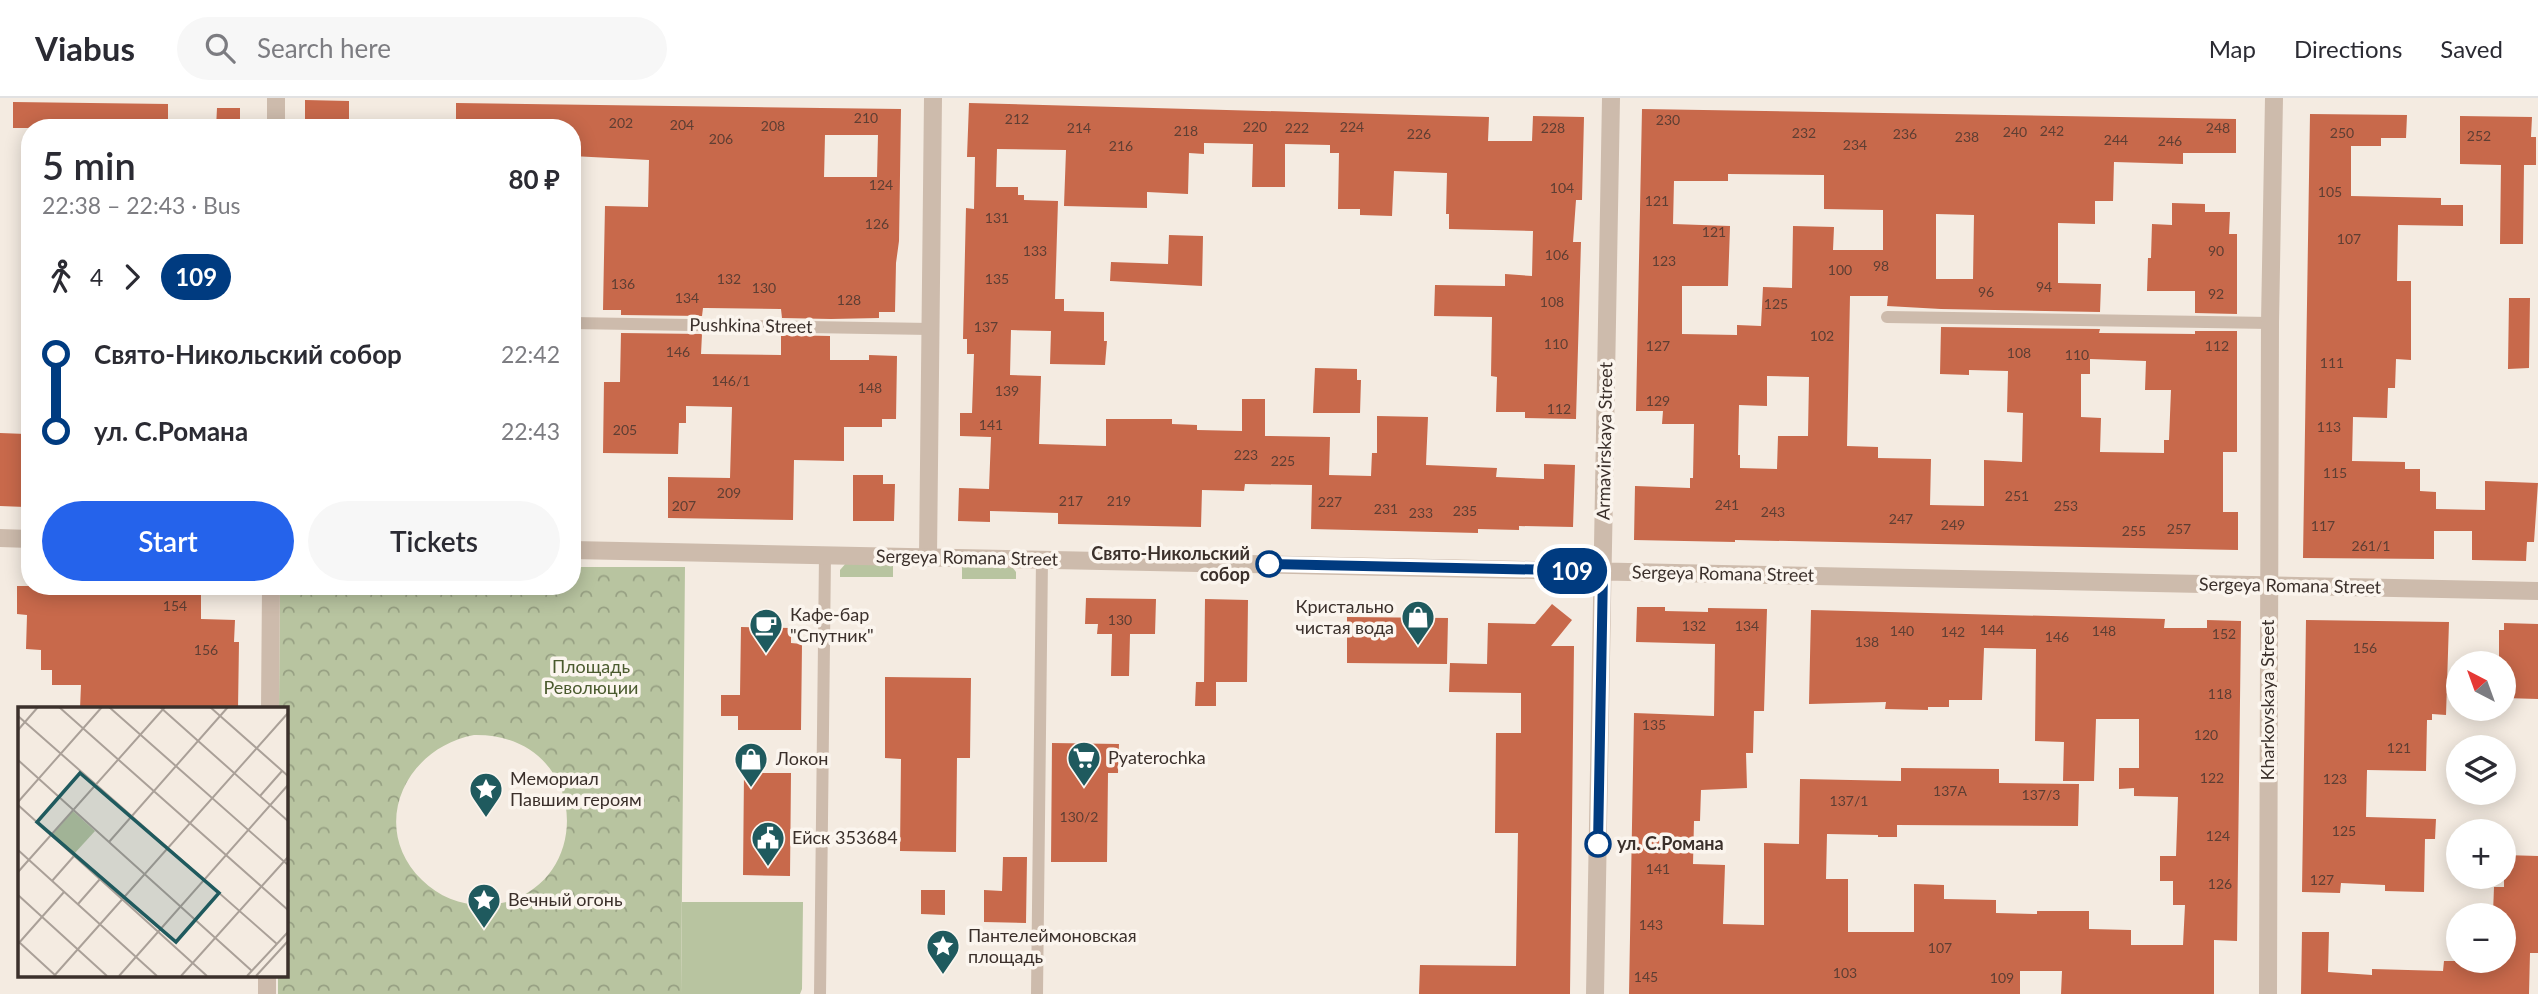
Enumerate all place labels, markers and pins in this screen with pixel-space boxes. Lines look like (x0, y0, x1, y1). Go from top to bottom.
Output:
place label: Свято-Никольский собор (1091, 542, 1250, 585)
marker: Свято-Никольский собор (1256, 551, 1282, 577)
place label: Кристально чистая вода (1295, 595, 1394, 638)
shop icon: Кристально чистая вода (1399, 598, 1437, 647)
place label: Кафе-бар "Спутник" (790, 603, 874, 646)
cafe icon: Кафе-бар "Спутник" (747, 606, 785, 655)
supermarket icon: Pyaterochka (1065, 739, 1103, 788)
shop icon: Локон (732, 740, 770, 789)
place label: Pyaterochka (1108, 746, 1206, 768)
place label: Локон (775, 747, 828, 769)
place label: Мемориал Павшим героям (510, 767, 642, 810)
place icon: Мемориал Павшим героям (467, 770, 505, 819)
public building icon: Ейск 353684 (749, 819, 787, 868)
place label: Ейск 353684 (792, 826, 898, 848)
marker: ул. С.Романа (1585, 831, 1611, 857)
place label: ул. С.Романа (1617, 832, 1724, 854)
place icon: Вечный огонь (465, 881, 503, 930)
place label: Вечный огонь (508, 888, 623, 910)
place label: Пантелеймоновская площадь (968, 924, 1137, 967)
place icon: Пантелеймоновская площадь (924, 927, 962, 976)

